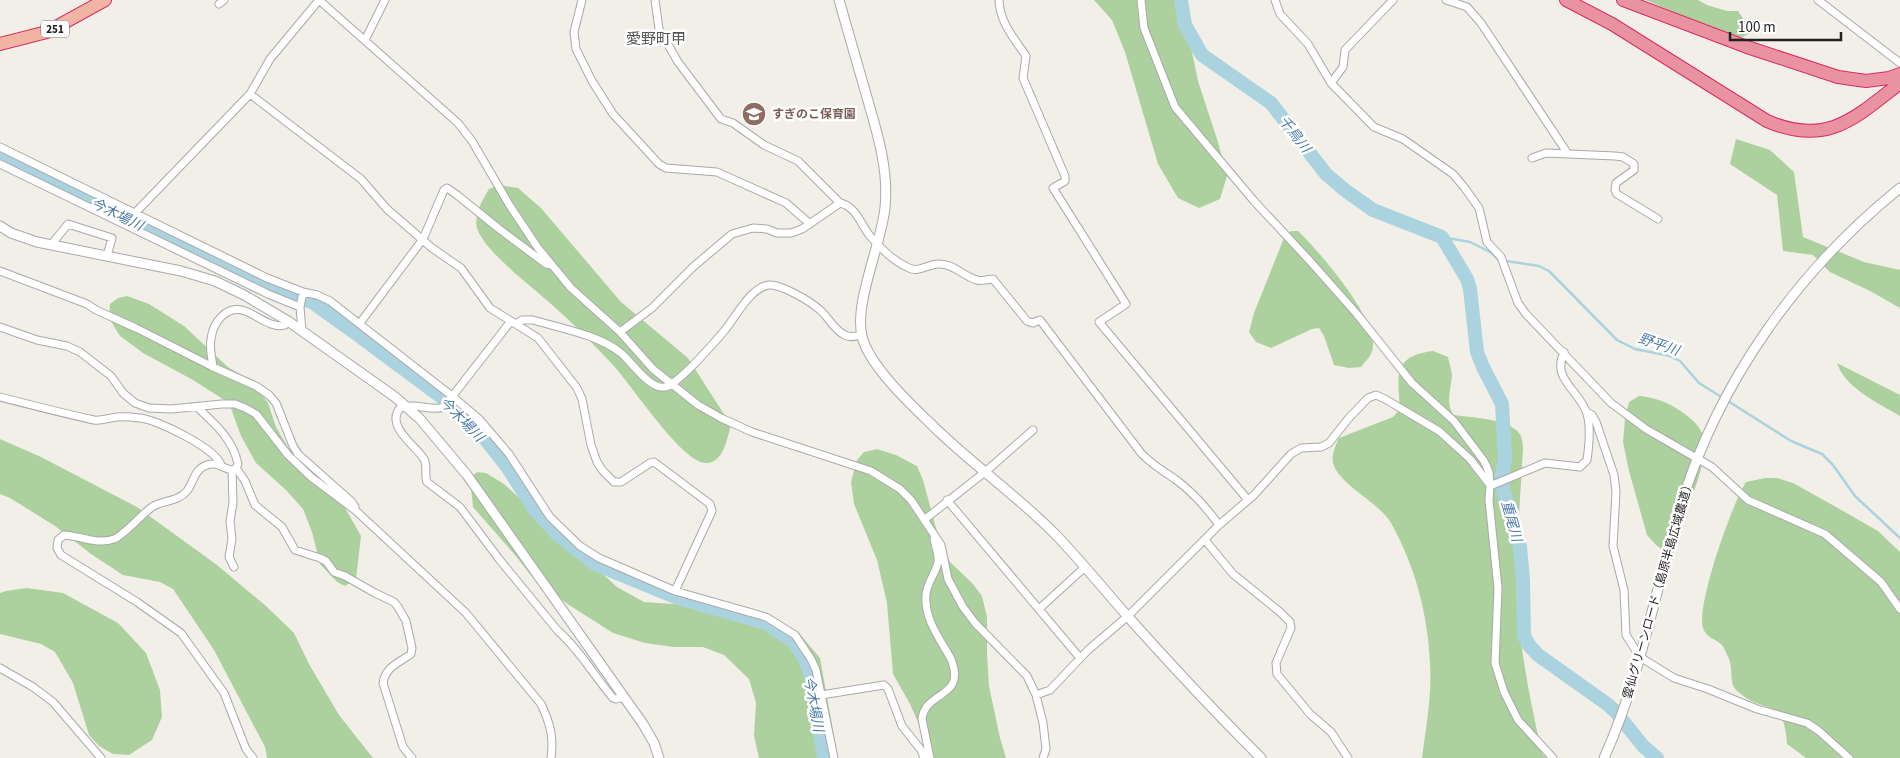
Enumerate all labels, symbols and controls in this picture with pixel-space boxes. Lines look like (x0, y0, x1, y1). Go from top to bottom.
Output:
scale bar (1730, 10, 1841, 42)
text: 100 m (1738, 17, 1776, 38)
road number: 251 (41, 20, 69, 38)
district label: 愛野町甲 (626, 29, 686, 50)
school or university icon: すぎのこ保育園 (741, 101, 767, 127)
place label: すぎのこ保育園 (772, 106, 856, 123)
water label: 千鳥川 (1273, 112, 1316, 159)
water label: 今木場川 (87, 194, 148, 237)
water label: 野平川 (1636, 329, 1684, 362)
water label: 今木場川 (434, 393, 490, 448)
street label: 雲仙グリーンロード（島原半島広域農道） (1619, 477, 1698, 701)
water label: 重尾川 (1496, 498, 1527, 546)
water label: 今木場川 (798, 675, 829, 736)

